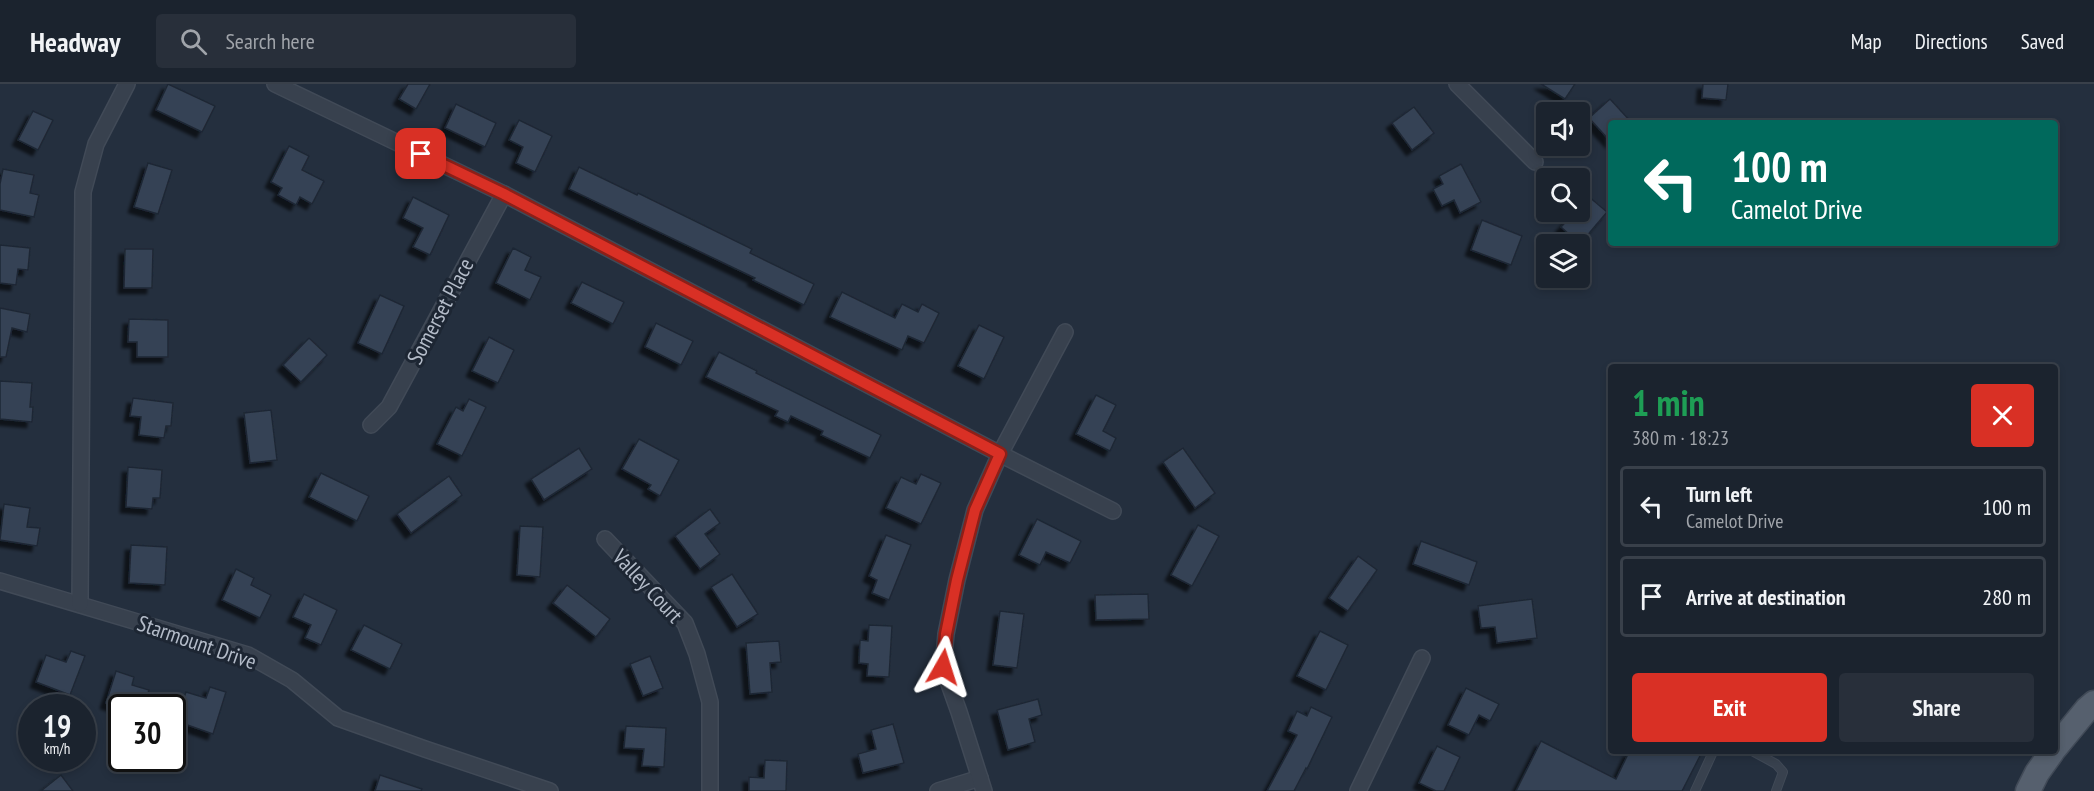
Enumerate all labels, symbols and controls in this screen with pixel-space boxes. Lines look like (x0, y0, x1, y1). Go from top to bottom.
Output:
search box (156, 14, 576, 68)
text: Headway (30, 23, 120, 60)
icon: search (177, 25, 210, 58)
text: Search here (225, 27, 315, 55)
text: Map (1851, 28, 1882, 55)
text: Directions (1915, 28, 1988, 55)
text: Saved (2021, 28, 2064, 55)
map controls (1536, 102, 1590, 288)
button: sound (1536, 102, 1590, 156)
pin (395, 128, 446, 179)
icon: arrive (404, 137, 437, 170)
text: 100 m (1731, 139, 1828, 194)
icon: left (1632, 144, 1710, 222)
button: search (1536, 168, 1590, 222)
text: Camelot Drive (1731, 192, 1863, 226)
button: layers (1536, 234, 1590, 288)
street label: Somerset Place (400, 253, 480, 369)
text: 1 min (1632, 379, 1705, 426)
button: close (1971, 384, 2034, 447)
text: 380 m · 18:23 (1632, 425, 1729, 451)
text: Turn left (1686, 480, 1752, 508)
icon: left (1635, 490, 1668, 523)
text: 100 m (1982, 493, 2031, 521)
text: Camelot Drive (1686, 508, 1784, 534)
street label: Valley Court (606, 543, 689, 629)
icon: arrive (1635, 580, 1668, 613)
text: Arrive at destination (1686, 583, 1846, 611)
text: 280 m (1982, 583, 2031, 611)
street label: Starmount Drive (134, 609, 260, 675)
position arrow (911, 635, 975, 699)
button: Exit (1632, 673, 1827, 742)
button: Share (1839, 673, 2034, 742)
speed limit sign: 30 (108, 694, 186, 772)
text: 19 (43, 706, 71, 745)
text: km/h (44, 739, 70, 758)

